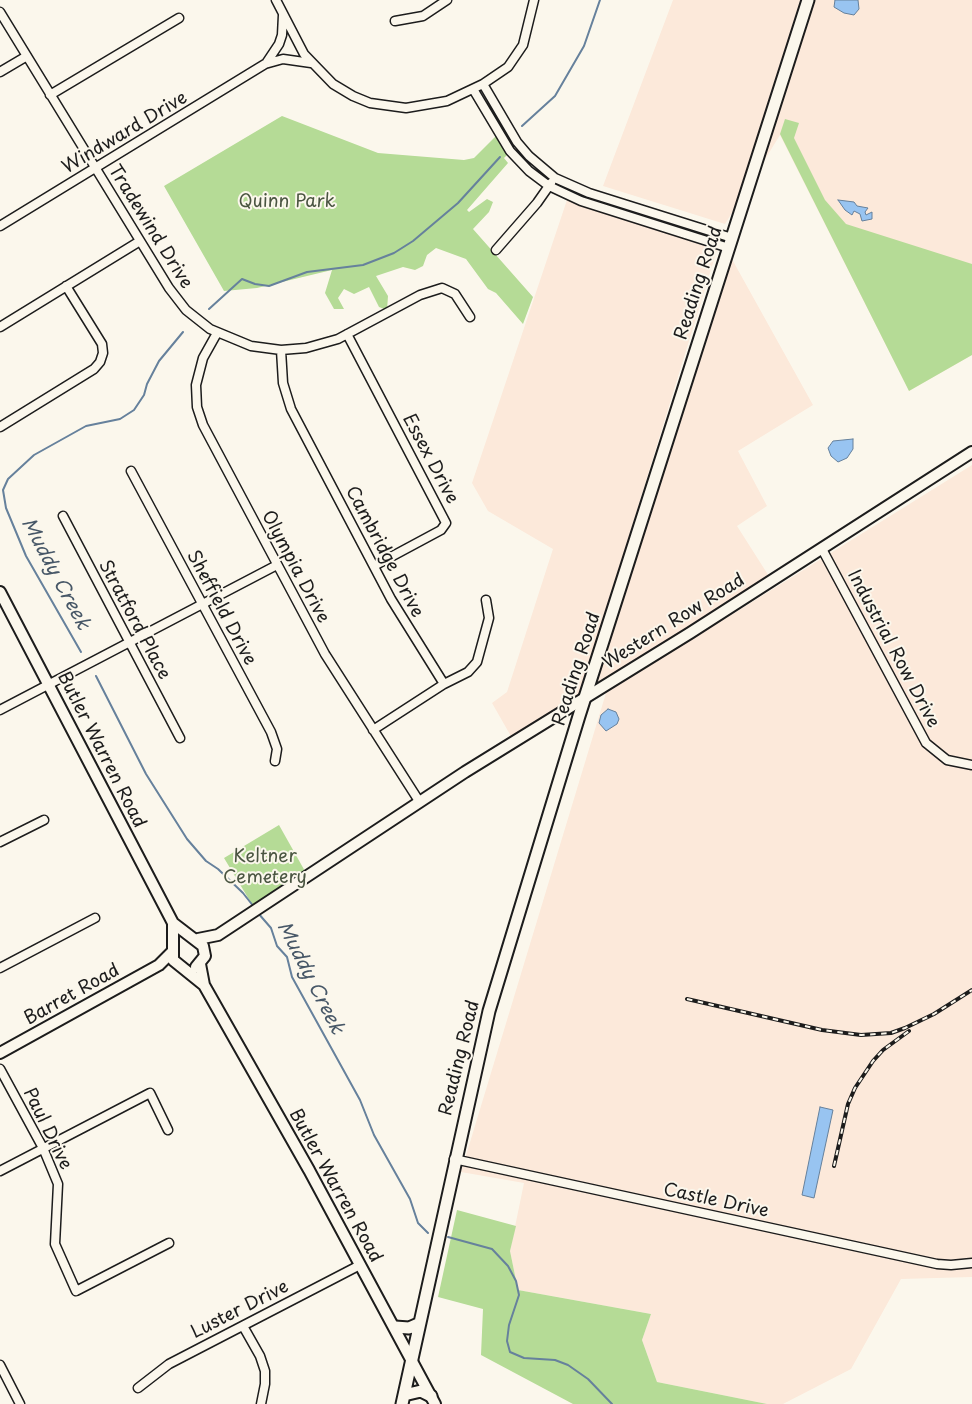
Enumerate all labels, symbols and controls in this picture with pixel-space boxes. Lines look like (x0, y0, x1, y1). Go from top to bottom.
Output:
street label: Windward Drive (59, 87, 191, 179)
street label: Tradewind Drive (103, 161, 197, 293)
park label: Quinn Park (239, 191, 335, 213)
street label: Reading Road (670, 224, 728, 342)
street label: Essex Drive (397, 410, 463, 508)
street label: Cambridge Drive (340, 483, 428, 621)
street label: Olympia Drive (256, 507, 334, 627)
water label: Muddy Creek (16, 514, 94, 634)
street label: Sheffield Drive (182, 547, 260, 669)
street label: Stratford Place (93, 557, 175, 683)
street label: Industrial Row Drive (842, 566, 944, 732)
street label: Western Row Road (599, 570, 749, 674)
street label: Reading Road (548, 610, 606, 728)
street label: Butler Warren Road (52, 668, 150, 832)
park label: Keltner Cemetery (223, 846, 307, 889)
water label: Muddy Creek (272, 918, 348, 1038)
street label: Barret Road (21, 960, 123, 1030)
street label: Reading Road (435, 998, 485, 1118)
street label: Paul Drive (18, 1085, 76, 1173)
street label: Butler Warren Road (284, 1105, 386, 1267)
street label: Castle Drive (661, 1179, 771, 1223)
street label: Luster Drive (188, 1276, 292, 1344)

